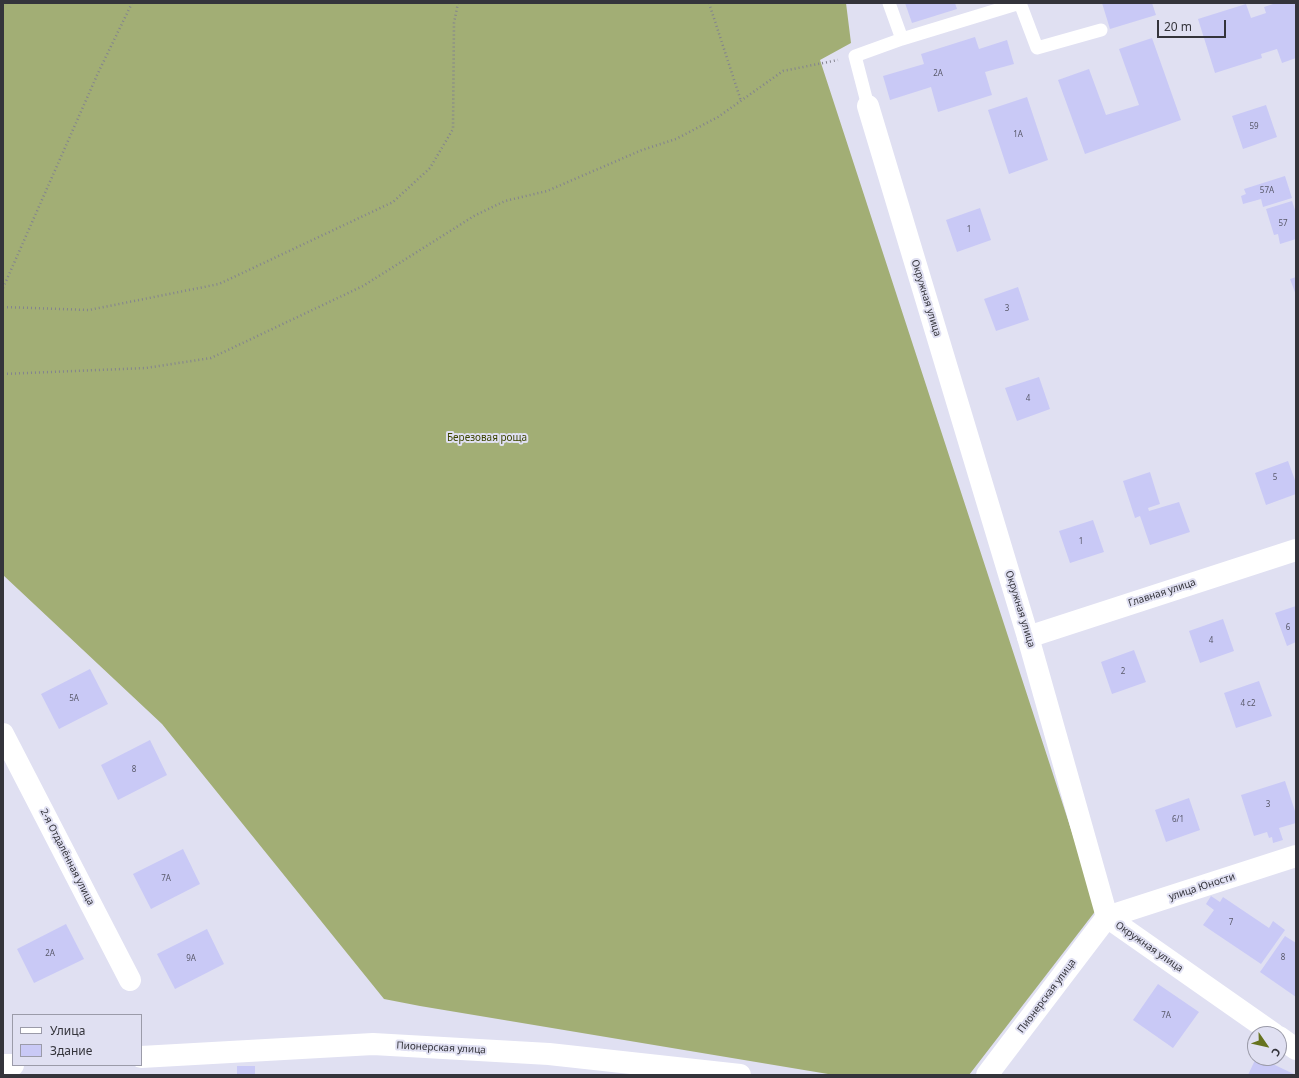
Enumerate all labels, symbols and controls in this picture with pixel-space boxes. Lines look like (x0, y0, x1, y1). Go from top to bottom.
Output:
scale bar (1159, 12, 1228, 38)
text: 20 m (1164, 18, 1192, 35)
house number: 2А (933, 69, 943, 79)
house number: 59 (1249, 122, 1259, 132)
house number: 1А (1013, 130, 1023, 140)
house number: 57А (1260, 186, 1274, 196)
house number: 57 (1278, 219, 1288, 229)
house number: 1 (967, 225, 971, 235)
street label: Окружная улица (909, 258, 943, 338)
house number: 3 (1005, 304, 1009, 314)
house number: 4 (1026, 394, 1030, 404)
park label: Березовая роща (447, 432, 527, 444)
house number: 5 (1273, 473, 1277, 483)
house number: 1 (1079, 537, 1083, 547)
street label: Окружная улица (1003, 569, 1037, 649)
street label: Главная улица (1127, 576, 1197, 610)
house number: 6 (1286, 623, 1290, 633)
house number: 4 (1209, 636, 1213, 646)
house number: 2 (1121, 667, 1125, 677)
house number: 5А (69, 694, 79, 704)
house number: 4 с2 (1240, 699, 1256, 709)
house number: 8 (132, 765, 136, 775)
house number: 3 (1266, 800, 1270, 810)
street label: 2-я Отдалённая улица (37, 807, 97, 907)
house number: 6/1 (1172, 815, 1184, 825)
street label: улица Юности (1167, 871, 1237, 903)
house number: 7А (161, 874, 171, 884)
house number: 7 (1229, 918, 1233, 928)
street label: Окружная улица (1113, 919, 1185, 975)
house number: 2А (45, 949, 55, 959)
house number: 8 (1281, 953, 1285, 963)
house number: 9А (186, 954, 196, 964)
street label: Пионерская улица (1015, 957, 1079, 1035)
house number: 7А (1161, 1011, 1171, 1021)
legend (12, 1014, 142, 1066)
text: Улица (50, 1022, 85, 1039)
north arrow (1247, 1026, 1287, 1066)
street label: Пионерская улица (396, 1040, 486, 1056)
text: Здание (50, 1042, 92, 1059)
text: С (1268, 1045, 1285, 1060)

